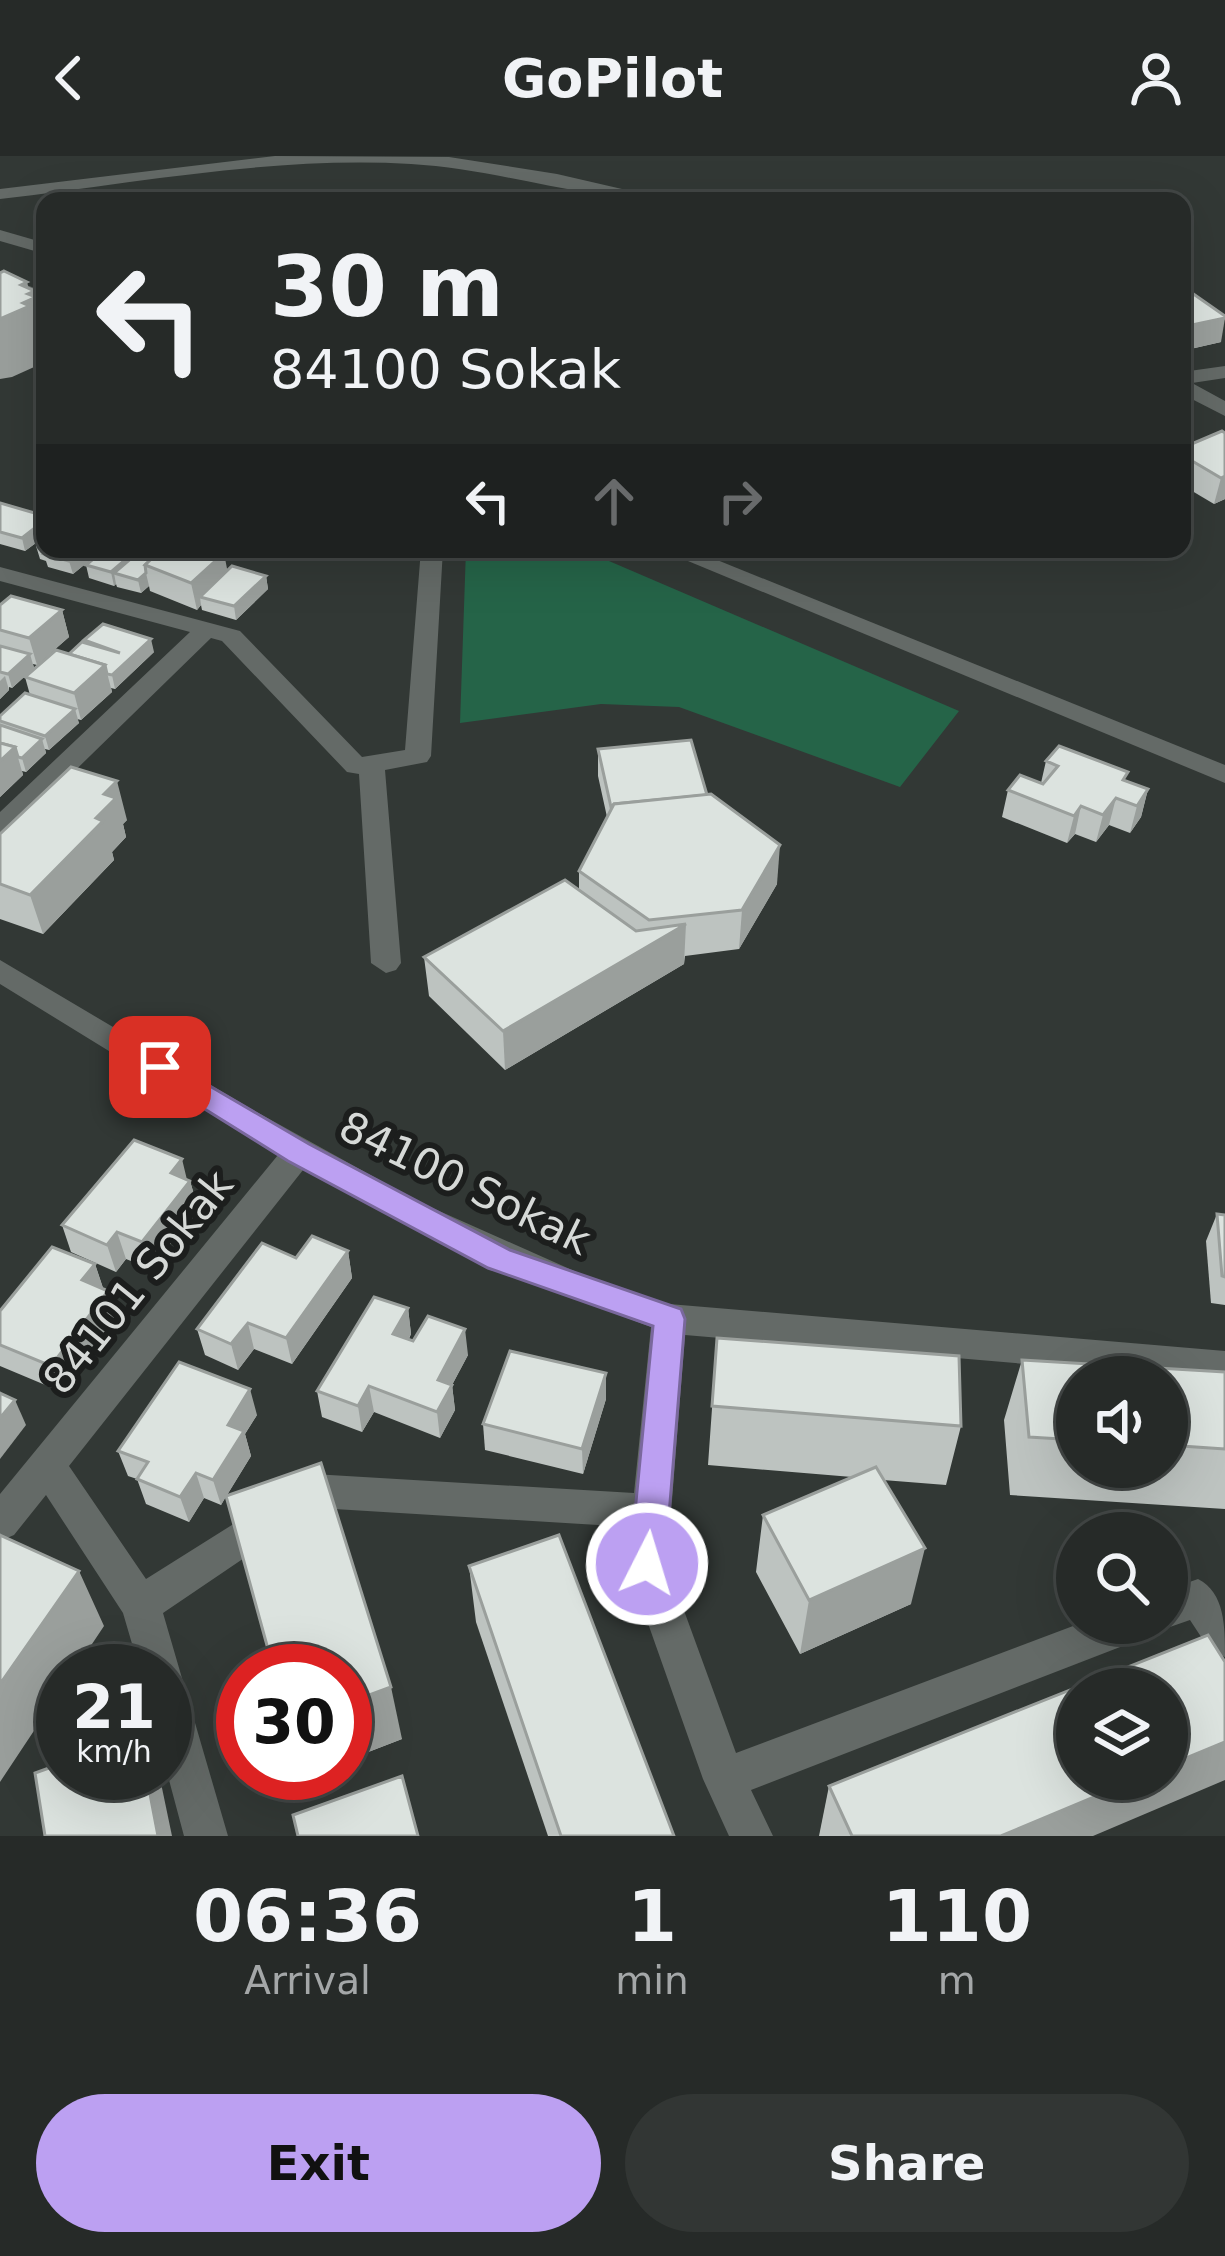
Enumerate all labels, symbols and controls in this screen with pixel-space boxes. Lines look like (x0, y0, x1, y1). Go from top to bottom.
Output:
icon: back (36, 45, 102, 111)
icon: person (1123, 45, 1189, 111)
text: GoPilot (502, 47, 723, 110)
text: 30 m (270, 238, 504, 336)
icon: left (72, 240, 228, 396)
text: 84100 Sokak (270, 338, 621, 401)
icon: left (455, 468, 521, 534)
icon: ahead (581, 468, 647, 534)
icon: right (707, 468, 773, 534)
pin (109, 1016, 211, 1118)
icon: arrive (127, 1034, 193, 1100)
street label: 84100 Sokak (332, 1101, 599, 1265)
street label: 84101 Sokak (33, 1160, 243, 1403)
map controls (1056, 1356, 1188, 1800)
button: sound (1056, 1356, 1188, 1488)
position arrow (584, 1501, 710, 1627)
button: search (1056, 1512, 1188, 1644)
speed limit sign: 30 (216, 1644, 372, 1800)
button: layers (1056, 1668, 1188, 1800)
text: 21 (72, 1672, 156, 1742)
text: km/h (76, 1734, 152, 1769)
text: 06:36 (193, 1874, 422, 1958)
text: 1 (627, 1874, 677, 1958)
text: 110 (882, 1874, 1032, 1958)
text: Arrival (244, 1958, 371, 2003)
text: min (615, 1958, 689, 2003)
text: m (938, 1958, 976, 2003)
button: Exit (36, 2094, 601, 2232)
button: Share (625, 2094, 1189, 2232)

